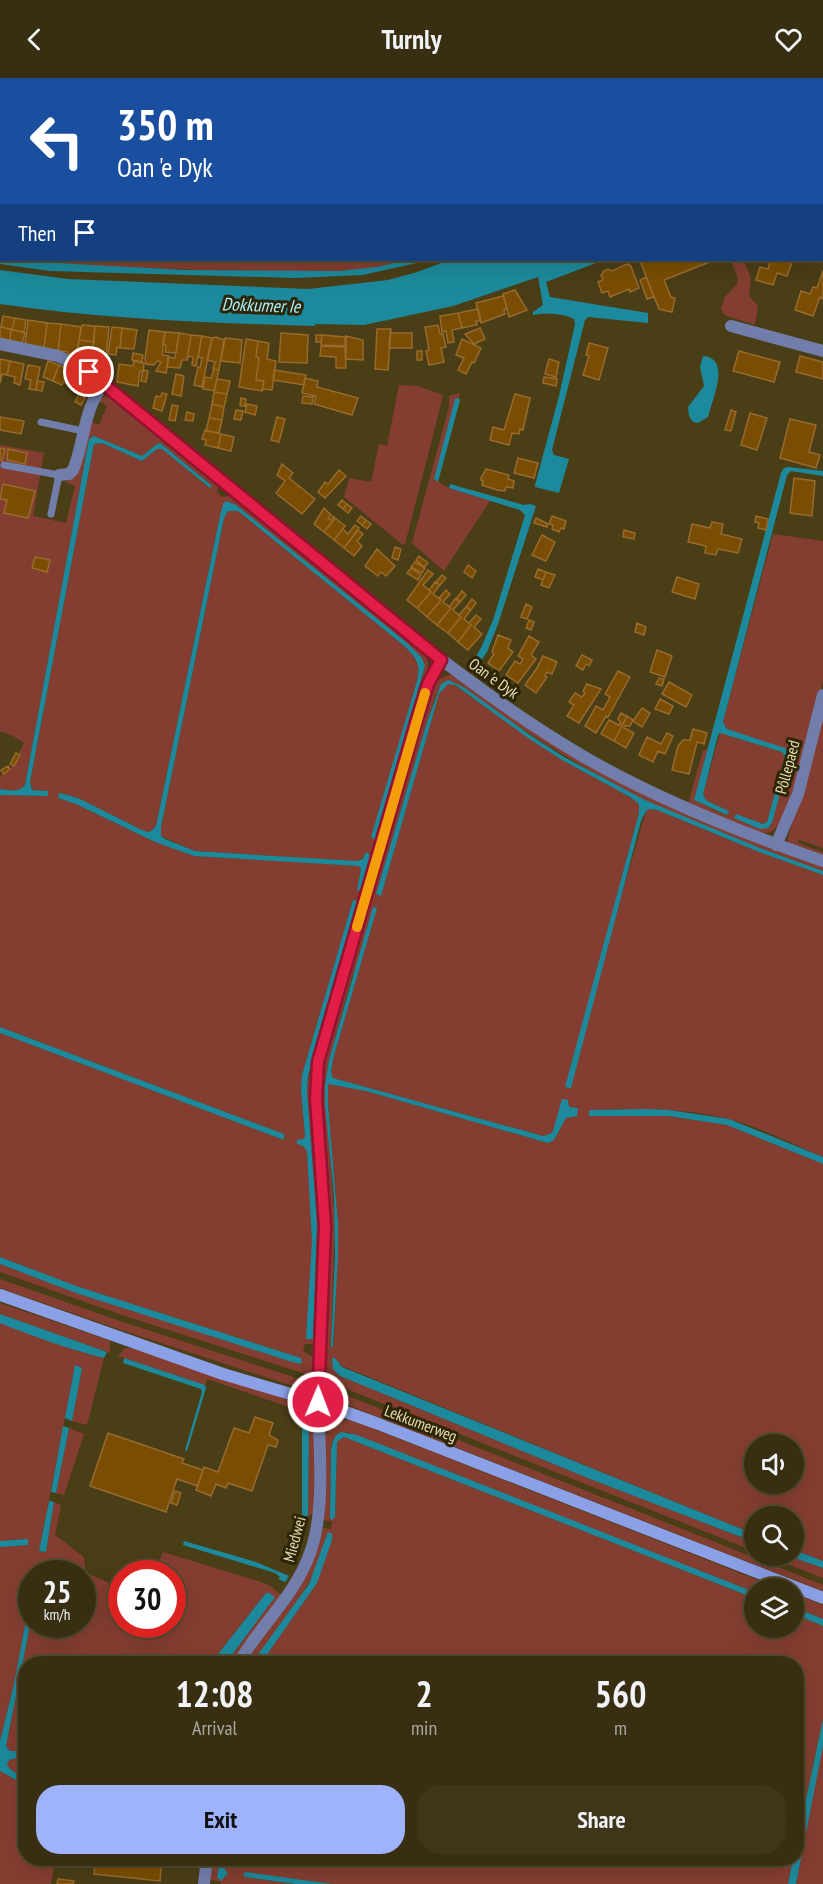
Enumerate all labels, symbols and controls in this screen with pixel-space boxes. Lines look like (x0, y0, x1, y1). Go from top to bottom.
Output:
text: Turnly (382, 22, 441, 56)
icon: back (18, 23, 51, 56)
icon: heart (772, 23, 805, 56)
text: 350 m (117, 97, 214, 152)
icon: left (18, 102, 96, 180)
text: Oan 'e Dyk (117, 150, 213, 184)
icon: arrive (68, 216, 101, 249)
text: Then (18, 219, 56, 247)
water label: Dokkumer Ie (221, 292, 302, 318)
pin (63, 346, 114, 397)
icon: arrive (72, 355, 105, 388)
street label: Oan 'e Dyk (465, 653, 523, 703)
street label: Pôllepaed (770, 738, 804, 796)
position arrow (286, 1370, 350, 1434)
street label: Lekkumerweg (382, 1400, 460, 1446)
map controls (744, 1434, 804, 1638)
button: sound (744, 1434, 804, 1494)
button: search (744, 1506, 804, 1566)
street label: Miedwei (278, 1514, 310, 1564)
speed limit sign: 30 (108, 1560, 186, 1638)
text: 25 (43, 1572, 71, 1611)
button: layers (744, 1578, 804, 1638)
text: km/h (44, 1605, 70, 1624)
text: 12:08 (176, 1670, 253, 1717)
text: 2 (415, 1670, 433, 1717)
text: 560 (595, 1670, 646, 1717)
text: Arrival (192, 1715, 237, 1741)
text: min (411, 1715, 437, 1741)
text: m (614, 1715, 627, 1741)
button: Exit (36, 1785, 405, 1854)
button: Share (417, 1785, 786, 1854)

